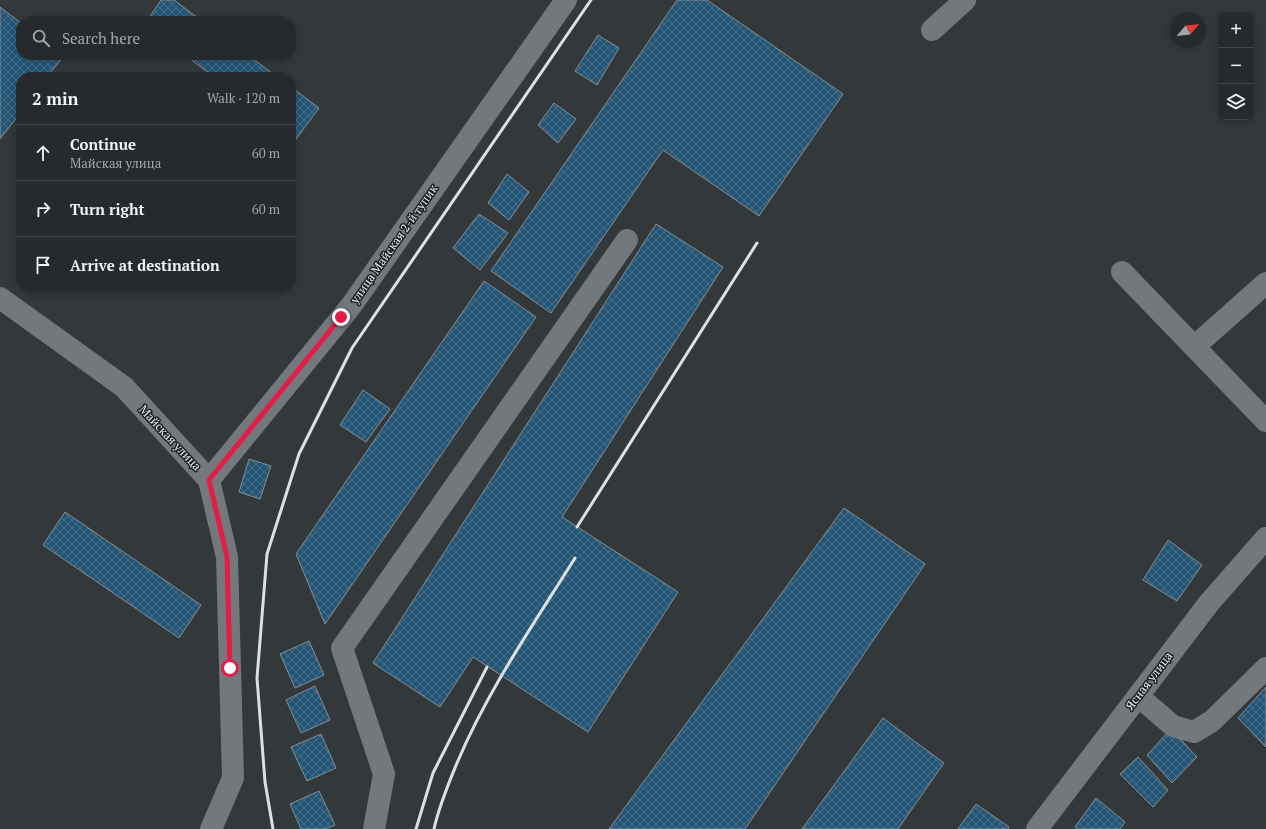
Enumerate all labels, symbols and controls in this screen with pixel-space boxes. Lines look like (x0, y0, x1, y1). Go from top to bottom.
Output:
north arrow (1170, 12, 1206, 48)
map controls (1218, 12, 1254, 120)
button: + (1218, 12, 1254, 48)
search box (16, 16, 296, 60)
icon: search (30, 27, 52, 49)
text: Search here (62, 28, 140, 48)
button: − (1218, 48, 1254, 84)
button: layers (1218, 84, 1254, 120)
text: 2 min (32, 87, 79, 110)
text: Walk · 120 m (207, 89, 280, 107)
text: Continue (70, 134, 136, 154)
icon: ahead (32, 142, 54, 164)
text: 60 m (252, 144, 280, 162)
text: Майская улица (70, 154, 161, 172)
street label: улица Майская 2-й тупик (346, 181, 441, 307)
icon: right (32, 198, 54, 220)
text: Turn right (70, 199, 145, 219)
text: 60 m (252, 200, 280, 218)
icon: arrive (32, 254, 54, 276)
text: Arrive at destination (70, 255, 220, 275)
route end (332, 308, 350, 326)
street label: Майская улица (136, 402, 205, 474)
street label: Ясная улица (1122, 649, 1175, 713)
route start (221, 659, 239, 677)

